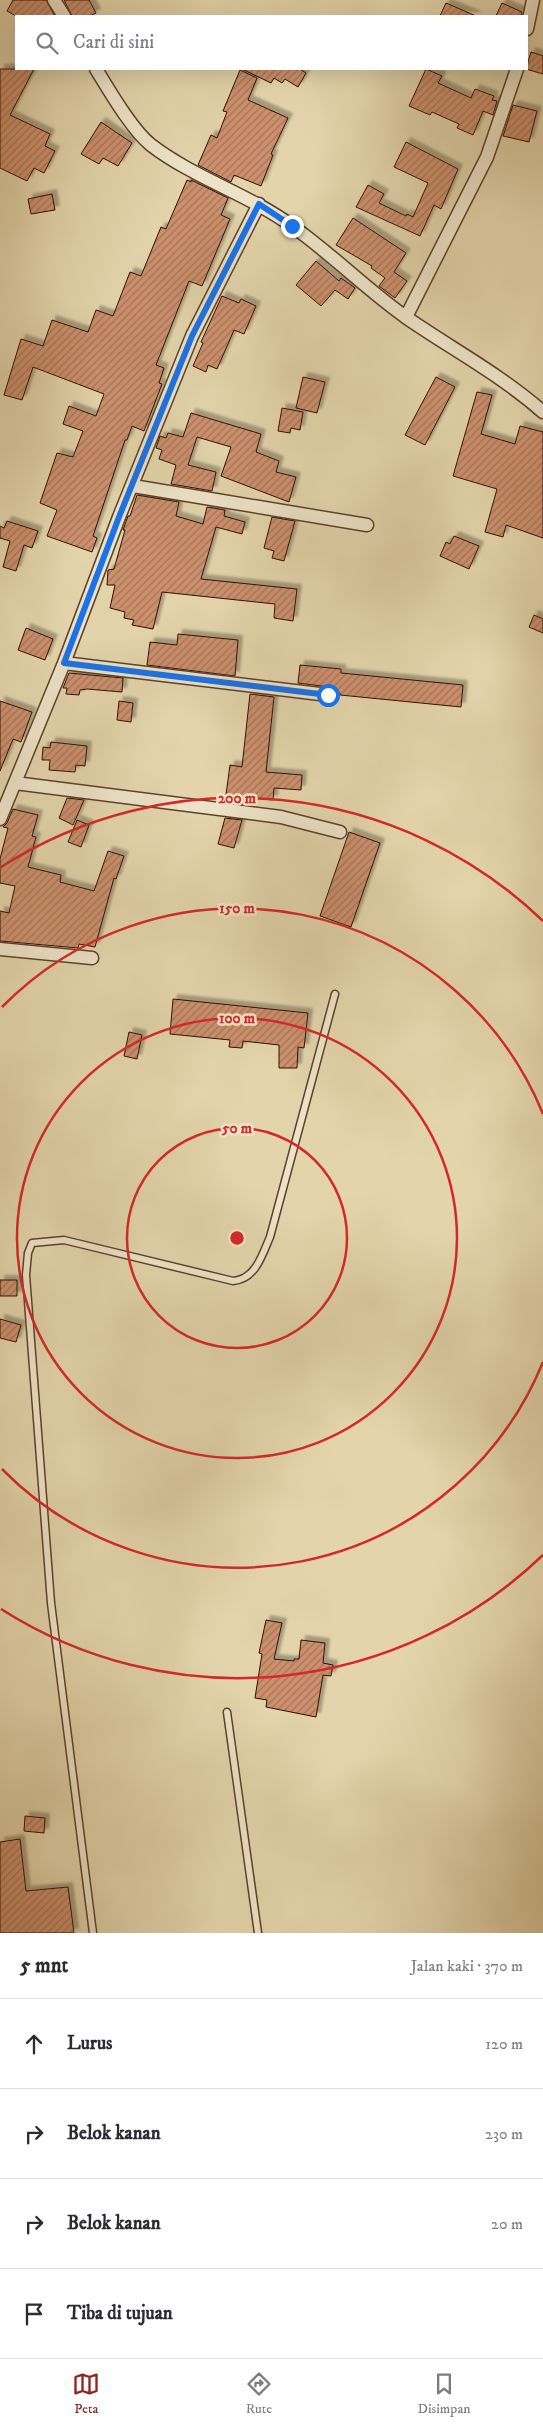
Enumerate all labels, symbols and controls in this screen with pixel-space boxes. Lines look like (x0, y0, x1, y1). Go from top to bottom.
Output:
search box (15, 15, 528, 70)
icon: search (33, 29, 61, 57)
text: Cari di sini (73, 31, 154, 54)
route end (281, 215, 304, 238)
route start (317, 684, 340, 707)
text: 200 m (218, 789, 257, 808)
text: 150 m (219, 899, 255, 918)
text: 100 m (219, 1009, 256, 1028)
text: 50 m (221, 1119, 253, 1138)
centre of rings (228, 1229, 246, 1247)
text: 5 mnt (20, 1953, 68, 1979)
text: Jalan kaki · 370 m (411, 1956, 523, 1976)
icon: ahead (20, 2030, 48, 2058)
text: Lurus (67, 2032, 112, 2055)
text: 120 m (485, 2034, 523, 2054)
icon: right (20, 2120, 48, 2148)
text: Belok kanan (67, 2122, 161, 2145)
text: 230 m (485, 2124, 523, 2144)
icon: right (20, 2210, 48, 2238)
text: Belok kanan (67, 2212, 161, 2235)
text: 20 m (491, 2214, 523, 2234)
icon: arrive (20, 2300, 48, 2328)
text: Tiba di tujuan (67, 2302, 173, 2325)
tab: Peta (72, 2370, 100, 2418)
tab: Rute (245, 2370, 273, 2418)
tab: Disimpan (418, 2370, 471, 2418)

